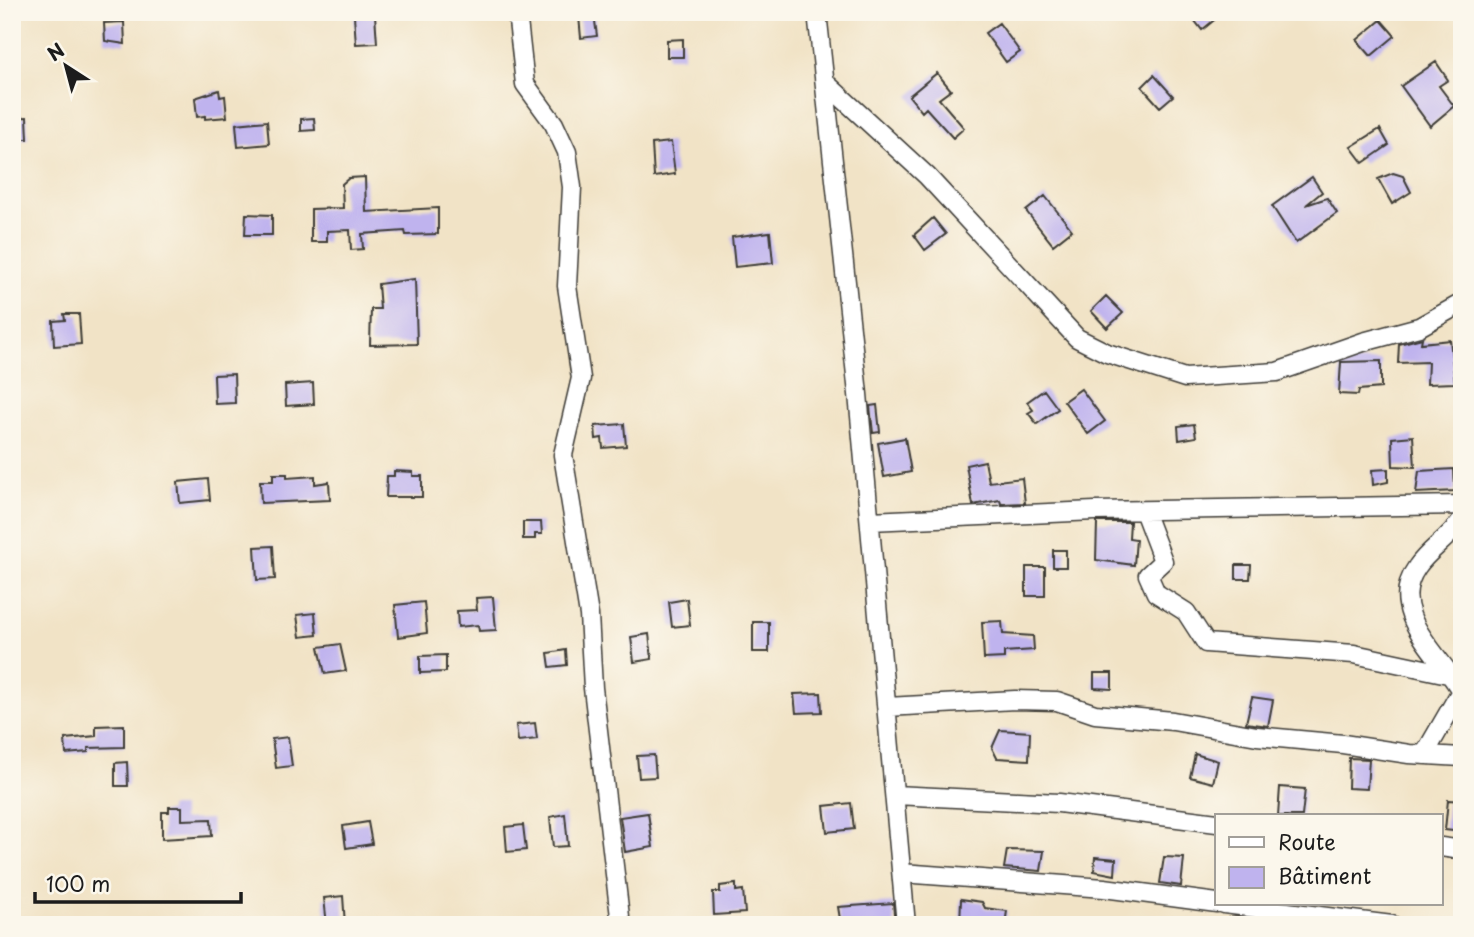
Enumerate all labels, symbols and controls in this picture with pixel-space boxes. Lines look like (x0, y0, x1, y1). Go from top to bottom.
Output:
north arrow (32, 32, 102, 102)
text: N (41, 36, 70, 67)
legend (1215, 814, 1442, 906)
text: Route (1278, 825, 1336, 857)
text: Bâtiment (1278, 859, 1371, 891)
scale bar (35, 860, 242, 904)
text: 100 m (46, 867, 110, 899)

